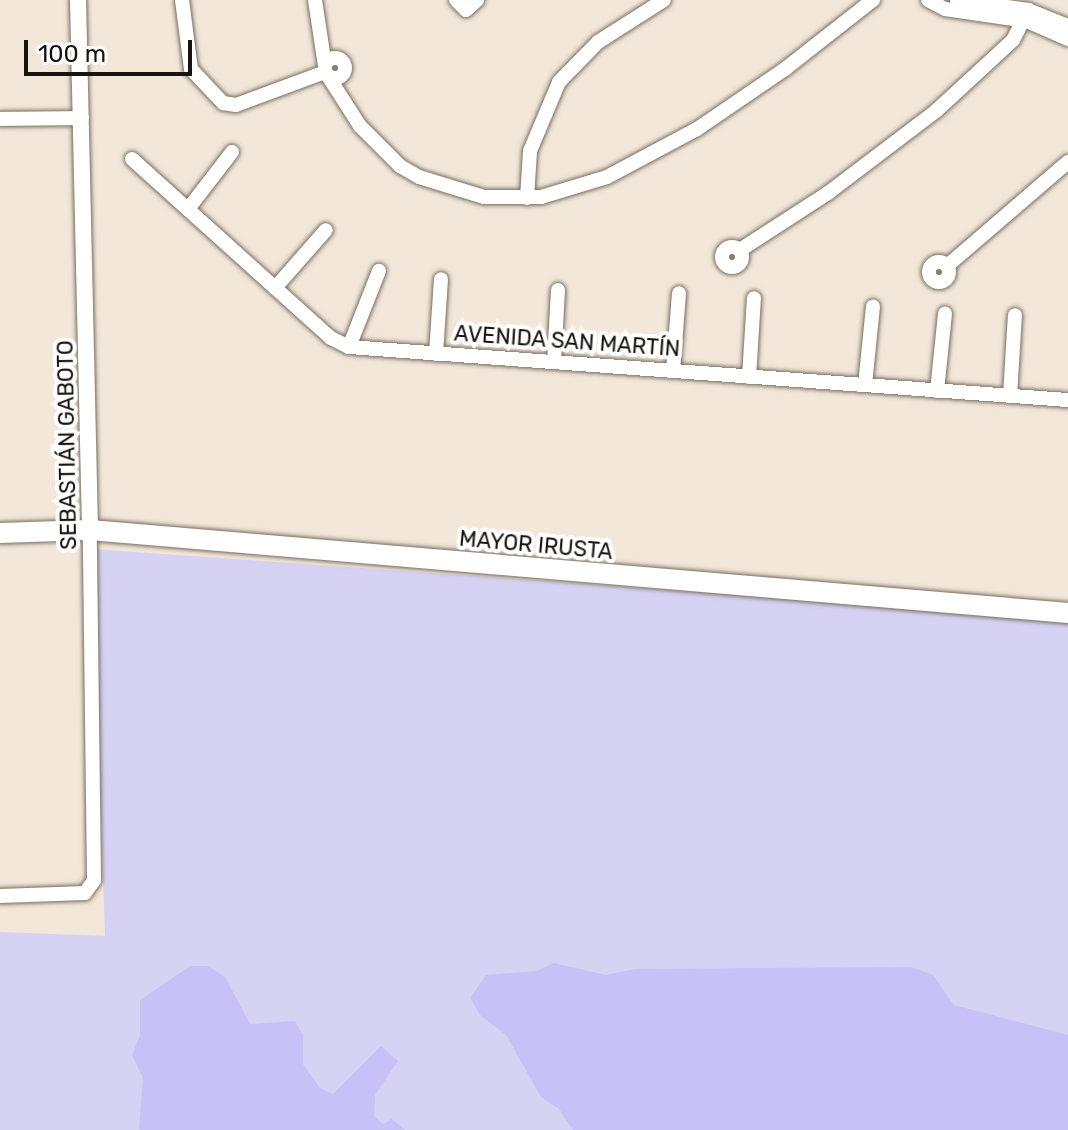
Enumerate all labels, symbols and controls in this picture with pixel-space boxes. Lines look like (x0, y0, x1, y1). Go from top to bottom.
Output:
scale bar (28, 24, 196, 74)
text: 100 m (38, 40, 106, 68)
street label: AVENIDA SAN MARTÍN (453, 320, 681, 362)
street label: SEBASTIÁN GABOTO (52, 340, 82, 550)
street label: MAYOR IRUSTA (458, 525, 614, 565)

